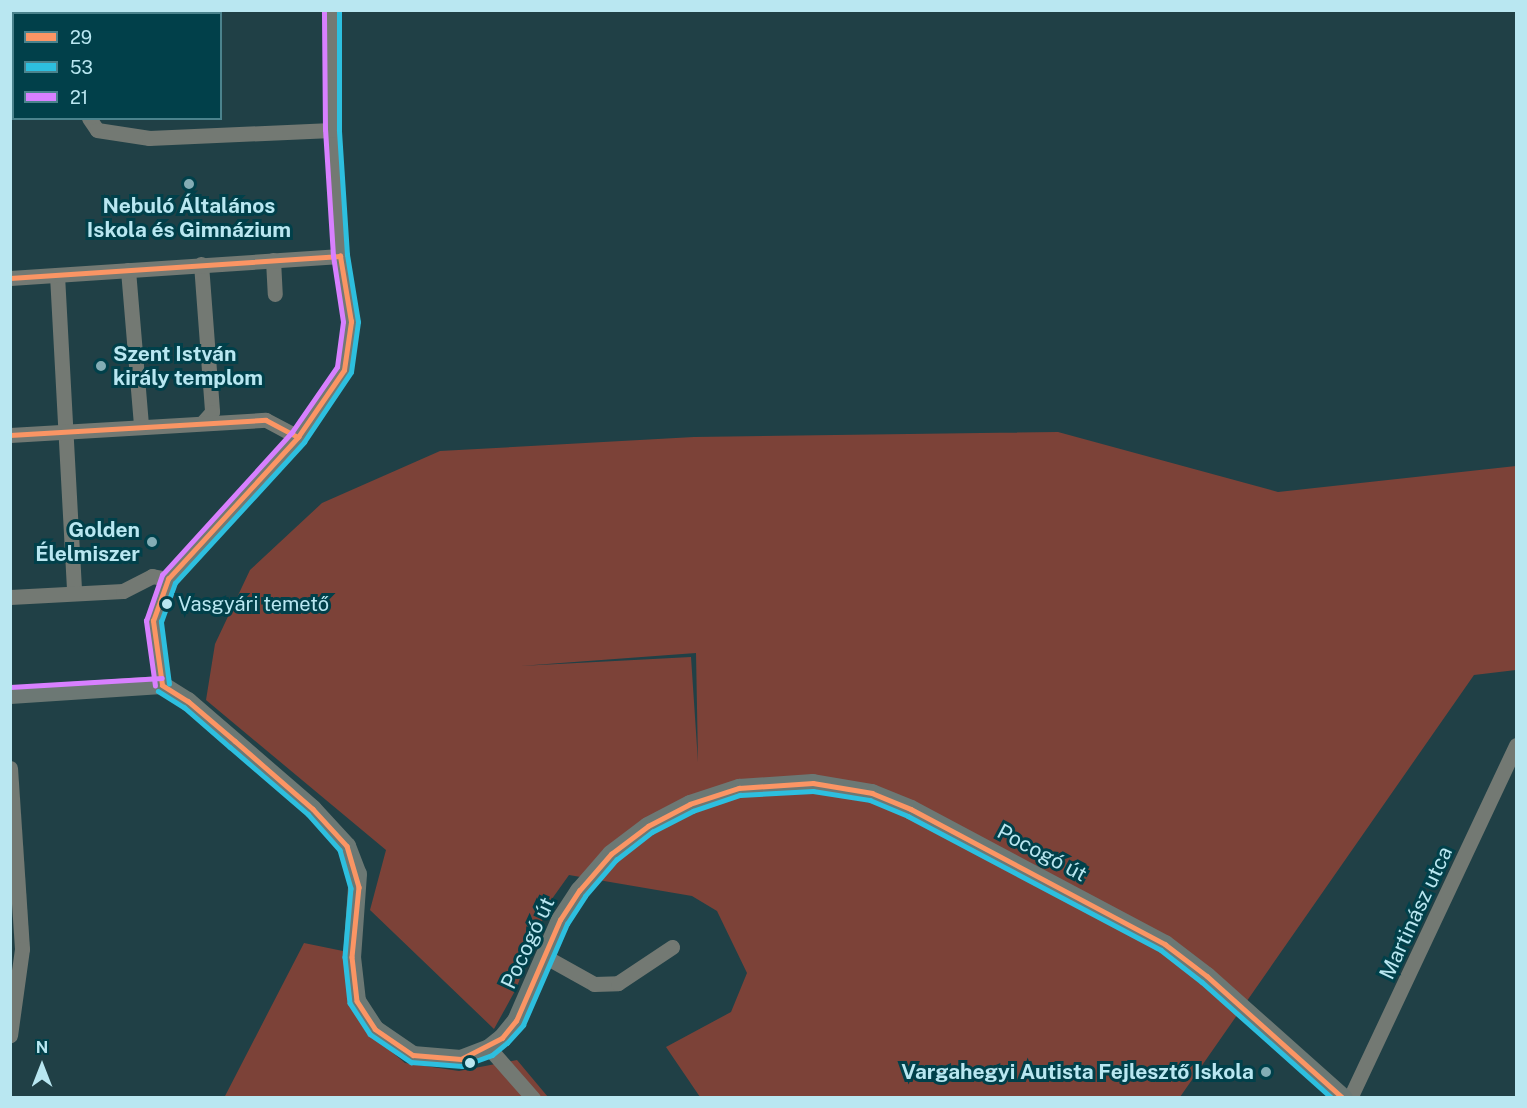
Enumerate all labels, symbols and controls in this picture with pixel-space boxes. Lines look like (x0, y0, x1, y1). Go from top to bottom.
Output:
legend (12, 12, 222, 120)
text: 29 (70, 27, 92, 48)
text: 53 (70, 57, 93, 78)
text: 21 (70, 87, 88, 108)
marker: Nebuló Általános Iskola és Gimnázium (182, 177, 196, 191)
place label: Nebuló Általános Iskola és Gimnázium (87, 193, 291, 243)
place label: Szent István király templom (113, 341, 263, 391)
marker: Szent István király templom (94, 359, 108, 373)
place label: Golden Élelmiszer (35, 517, 140, 567)
marker: Golden Élelmiszer (145, 535, 159, 549)
place label: Vasgyári temető (178, 592, 329, 616)
marker: Vasgyári temető (161, 598, 173, 610)
street label: Pocogó út (993, 819, 1091, 887)
street label: Martinász utca (1374, 842, 1458, 984)
street label: Pocogó út (496, 893, 560, 993)
north arrow (12, 1036, 72, 1096)
text: N (36, 1038, 48, 1057)
unlabelled marker (464, 1057, 476, 1069)
place label: Vargahegyi Autista Fejlesztő Iskola (901, 1059, 1254, 1085)
marker: Vargahegyi Autista Fejlesztő Iskola (1259, 1065, 1273, 1079)

